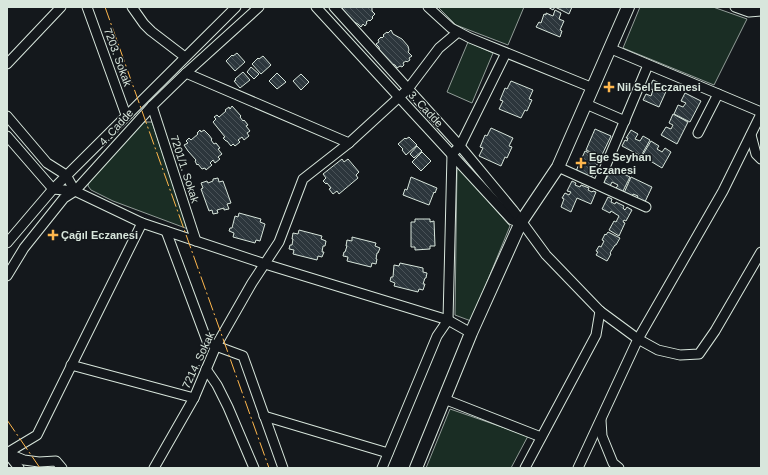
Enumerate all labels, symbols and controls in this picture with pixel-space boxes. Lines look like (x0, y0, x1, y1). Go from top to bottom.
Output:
street label: 7203. Sokak (102, 26, 134, 88)
place label: Nil Sel Eczanesi (617, 81, 701, 93)
marker: Nil Sel Eczanesi (604, 82, 614, 92)
street label: 3. Cadde (406, 89, 446, 129)
street label: 4. Cadde (97, 106, 135, 148)
street label: 7201/1. Sokak (168, 134, 202, 205)
place label: Ege Seyhan Eczanesi (589, 151, 652, 176)
marker: Ege Seyhan Eczanesi (576, 158, 586, 168)
place label: Çağıl Eczanesi (61, 229, 138, 241)
marker: Çağıl Eczanesi (48, 230, 58, 240)
street label: 7214. Sokak (180, 329, 217, 390)

